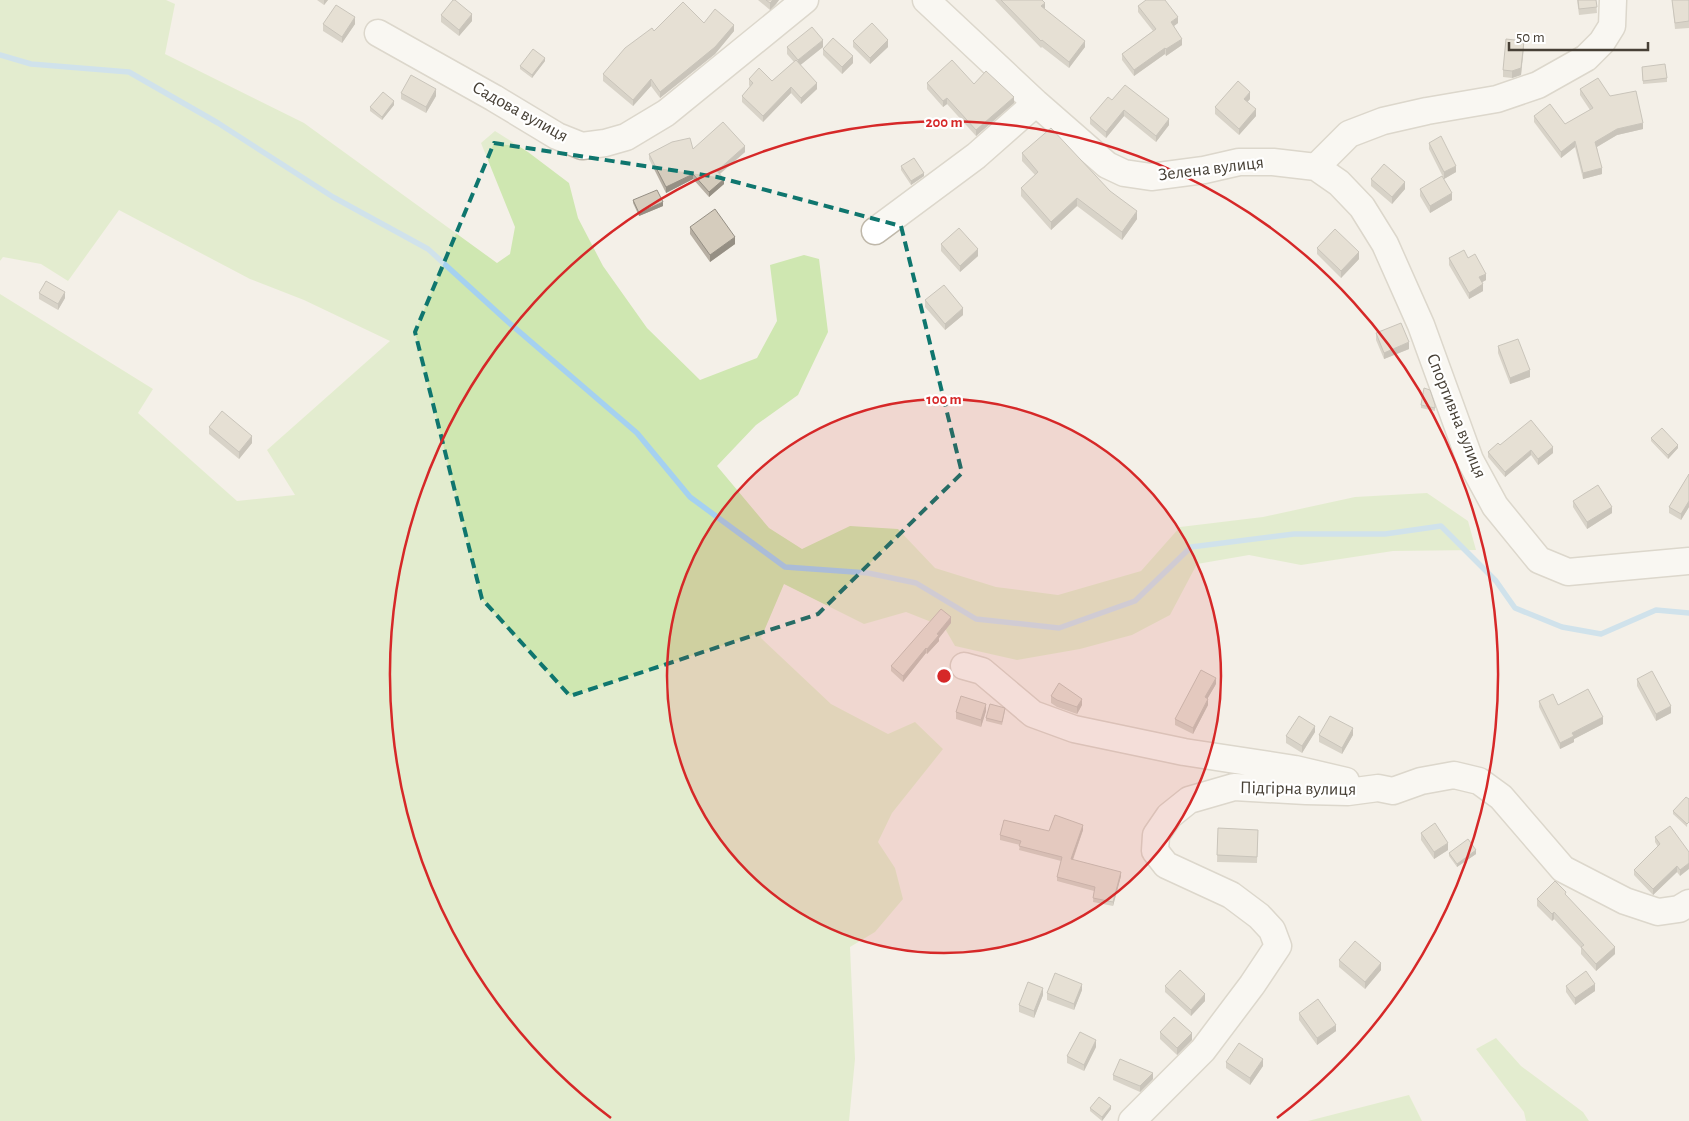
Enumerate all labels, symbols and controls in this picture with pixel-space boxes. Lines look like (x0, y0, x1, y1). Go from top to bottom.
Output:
scale bar (1509, 20, 1648, 52)
text: 50 m (1516, 30, 1545, 45)
street label: Садова вулиця (469, 78, 571, 146)
text: 200 m (925, 115, 963, 130)
street label: Зелена вулиця (1157, 154, 1265, 184)
street label: Спортивна вулиця (1423, 351, 1489, 481)
text: 100 m (926, 392, 962, 407)
centre of rings (935, 667, 953, 685)
street label: Підгірна вулиця (1240, 779, 1356, 799)

